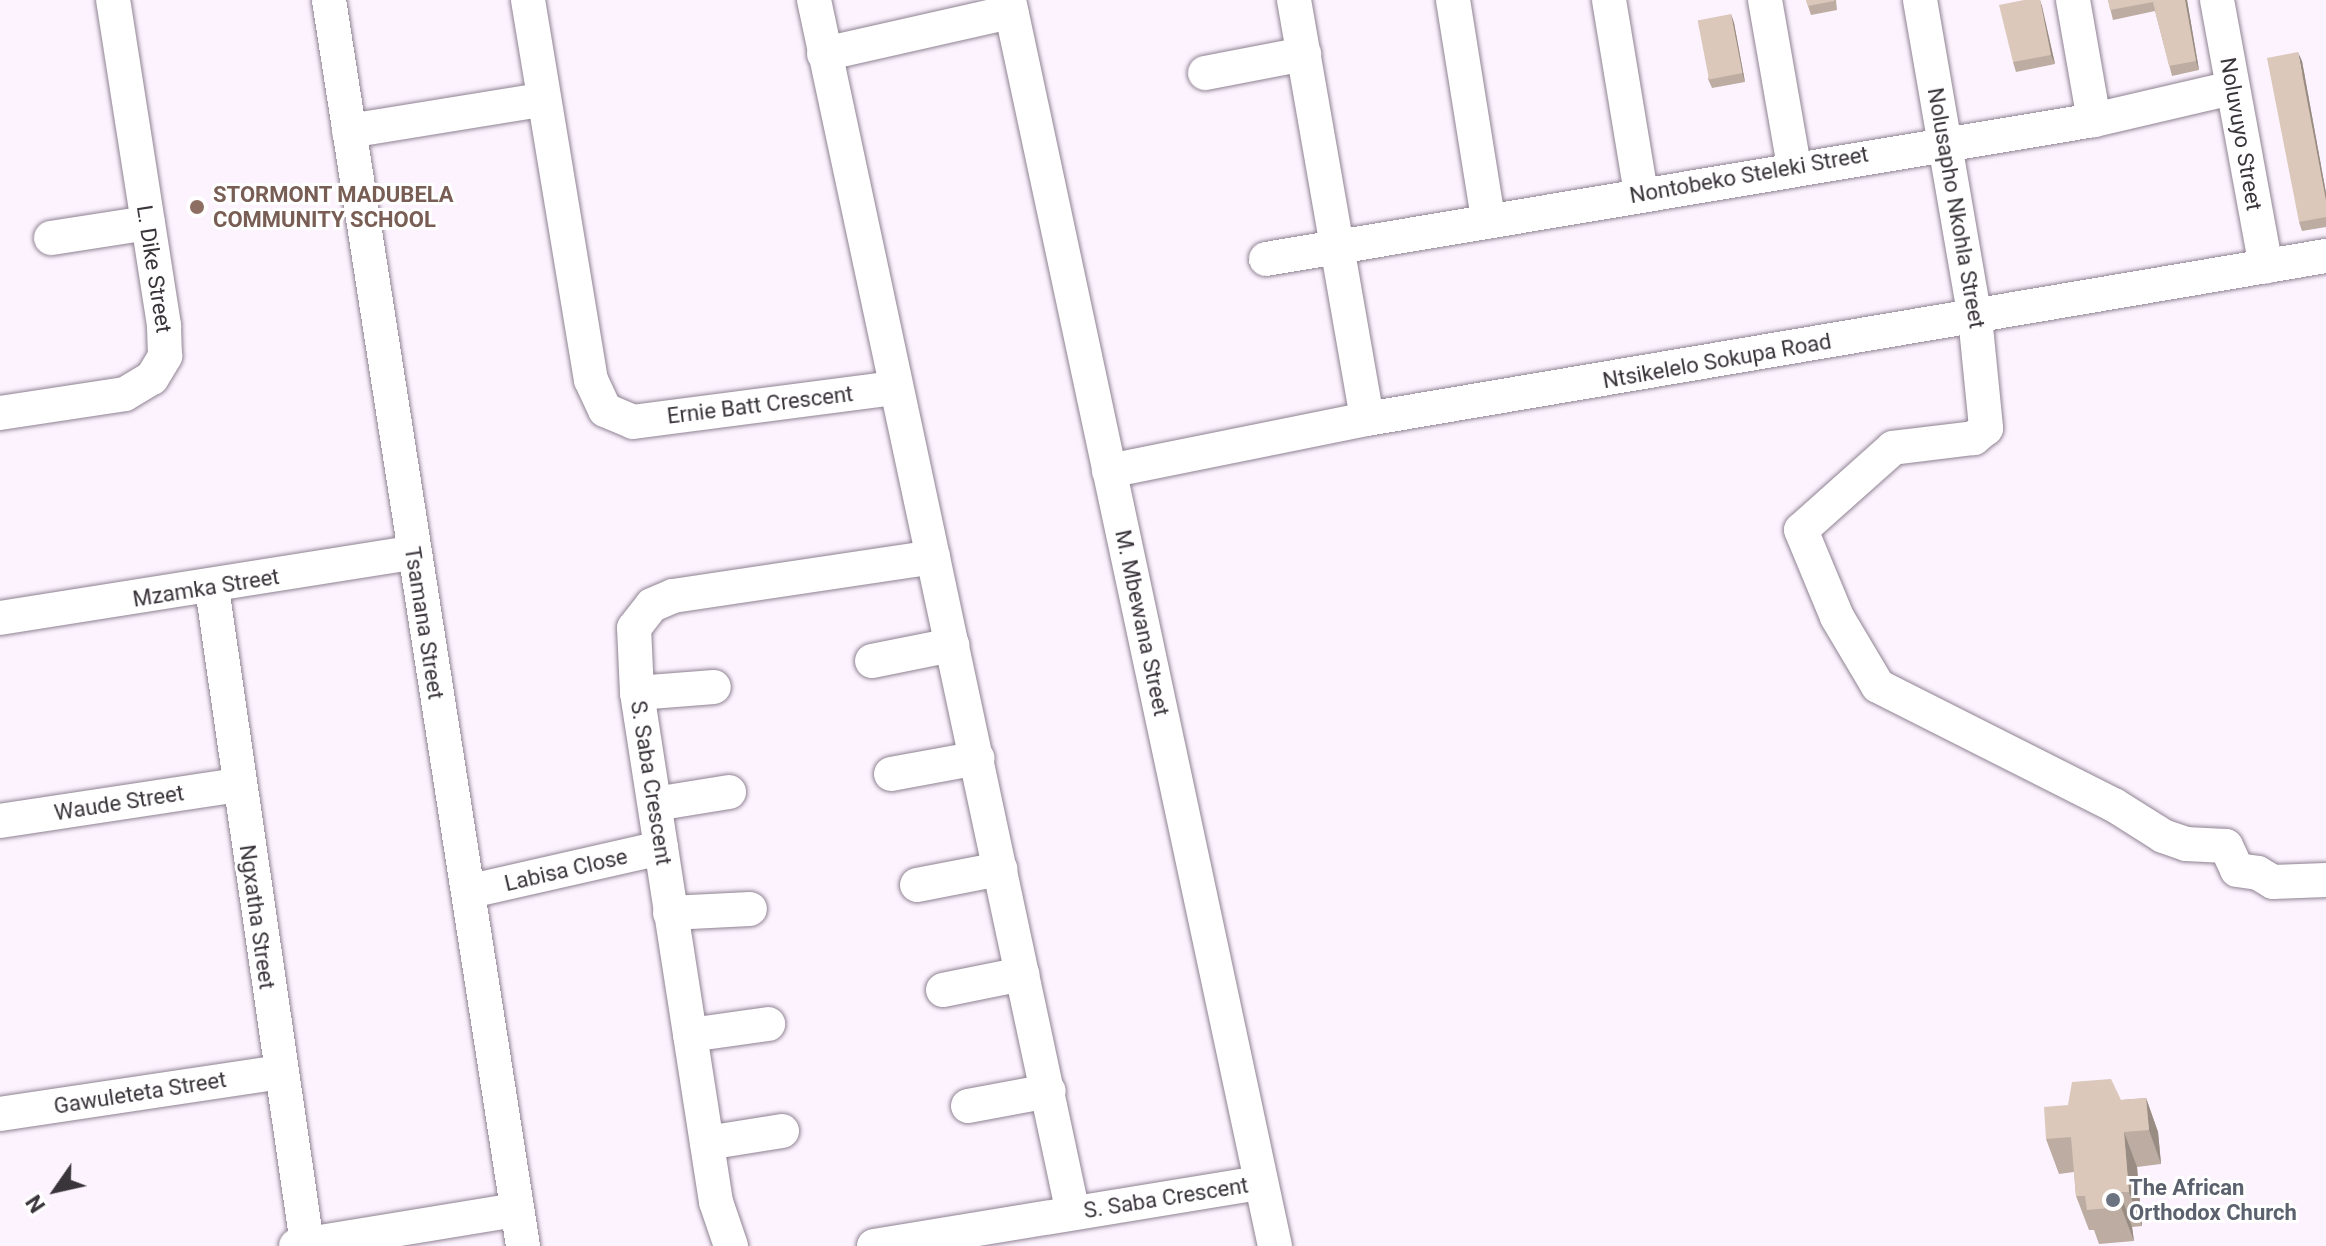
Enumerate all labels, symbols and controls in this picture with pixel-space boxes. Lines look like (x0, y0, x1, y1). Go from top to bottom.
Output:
street label: Noluvuyo Street (2215, 55, 2267, 213)
street label: Nolusapho Nkohla Street (1922, 86, 1990, 330)
street label: Nontobeko Steleki Street (1628, 141, 1870, 209)
place label: STORMONT MADUBELA COMMUNITY SCHOOL (213, 181, 454, 232)
marker: STORMONT MADUBELA COMMUNITY SCHOOL (188, 198, 206, 216)
street label: L. Dike Street (131, 203, 177, 335)
street label: Ntsikelelo Sokupa Road (1601, 328, 1833, 394)
street label: Ernie Batt Crescent (665, 380, 855, 430)
street label: M. Mbewana Street (1109, 527, 1175, 719)
street label: Tsamana Street (399, 545, 449, 701)
street label: Mzamka Street (131, 563, 281, 613)
street label: S. Saba Crescent (625, 699, 677, 867)
street label: Waude Street (52, 780, 186, 826)
street label: Ngxatha Street (234, 843, 280, 991)
street label: Labisa Close (502, 843, 630, 897)
street label: Gawuleteta Street (52, 1066, 228, 1120)
north arrow (16, 1150, 96, 1230)
street label: S. Saba Crescent (1082, 1172, 1250, 1224)
place label: The African Orthodox Church (2129, 1174, 2297, 1226)
text: N (21, 1190, 50, 1217)
marker: The African Orthodox Church (2104, 1191, 2122, 1209)

